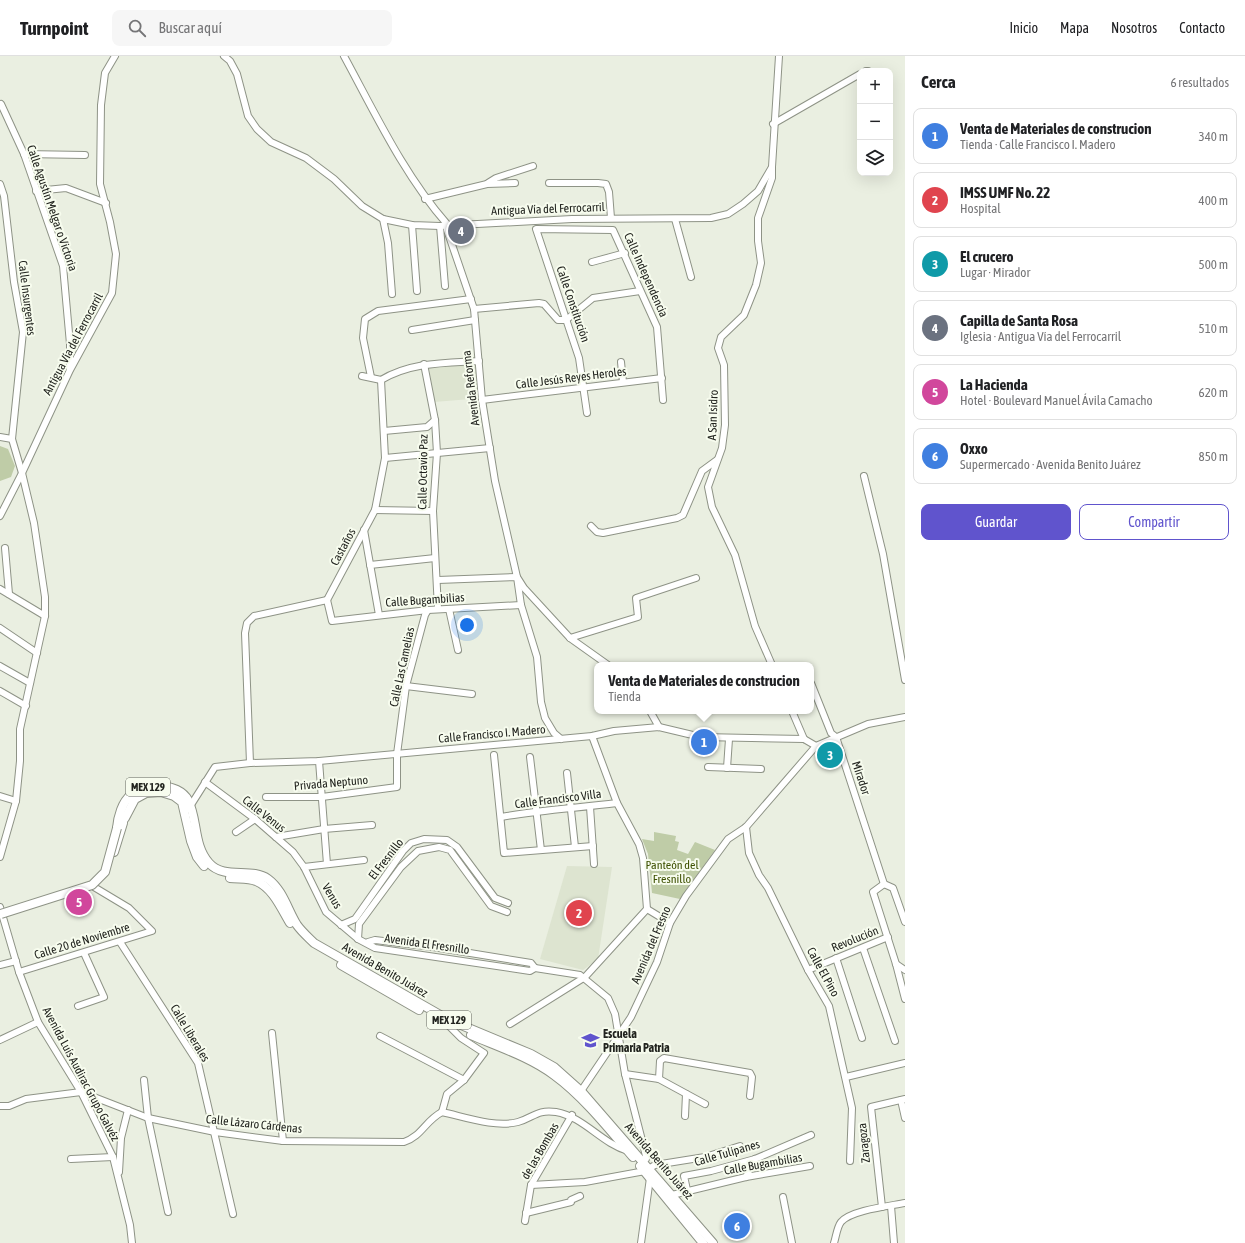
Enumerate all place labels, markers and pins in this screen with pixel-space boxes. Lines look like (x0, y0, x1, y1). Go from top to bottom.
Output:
pin: 4 (448, 216, 474, 246)
pin: 1 (691, 727, 717, 757)
pin: 3 (817, 740, 843, 770)
pin: 5 (66, 887, 92, 917)
pin: 2 (566, 898, 592, 928)
place label: Escuela Primaria Patria (603, 1027, 670, 1055)
school or university icon: Escuela Primaria Patria (580, 1031, 600, 1051)
pin: 6 (724, 1211, 750, 1241)

